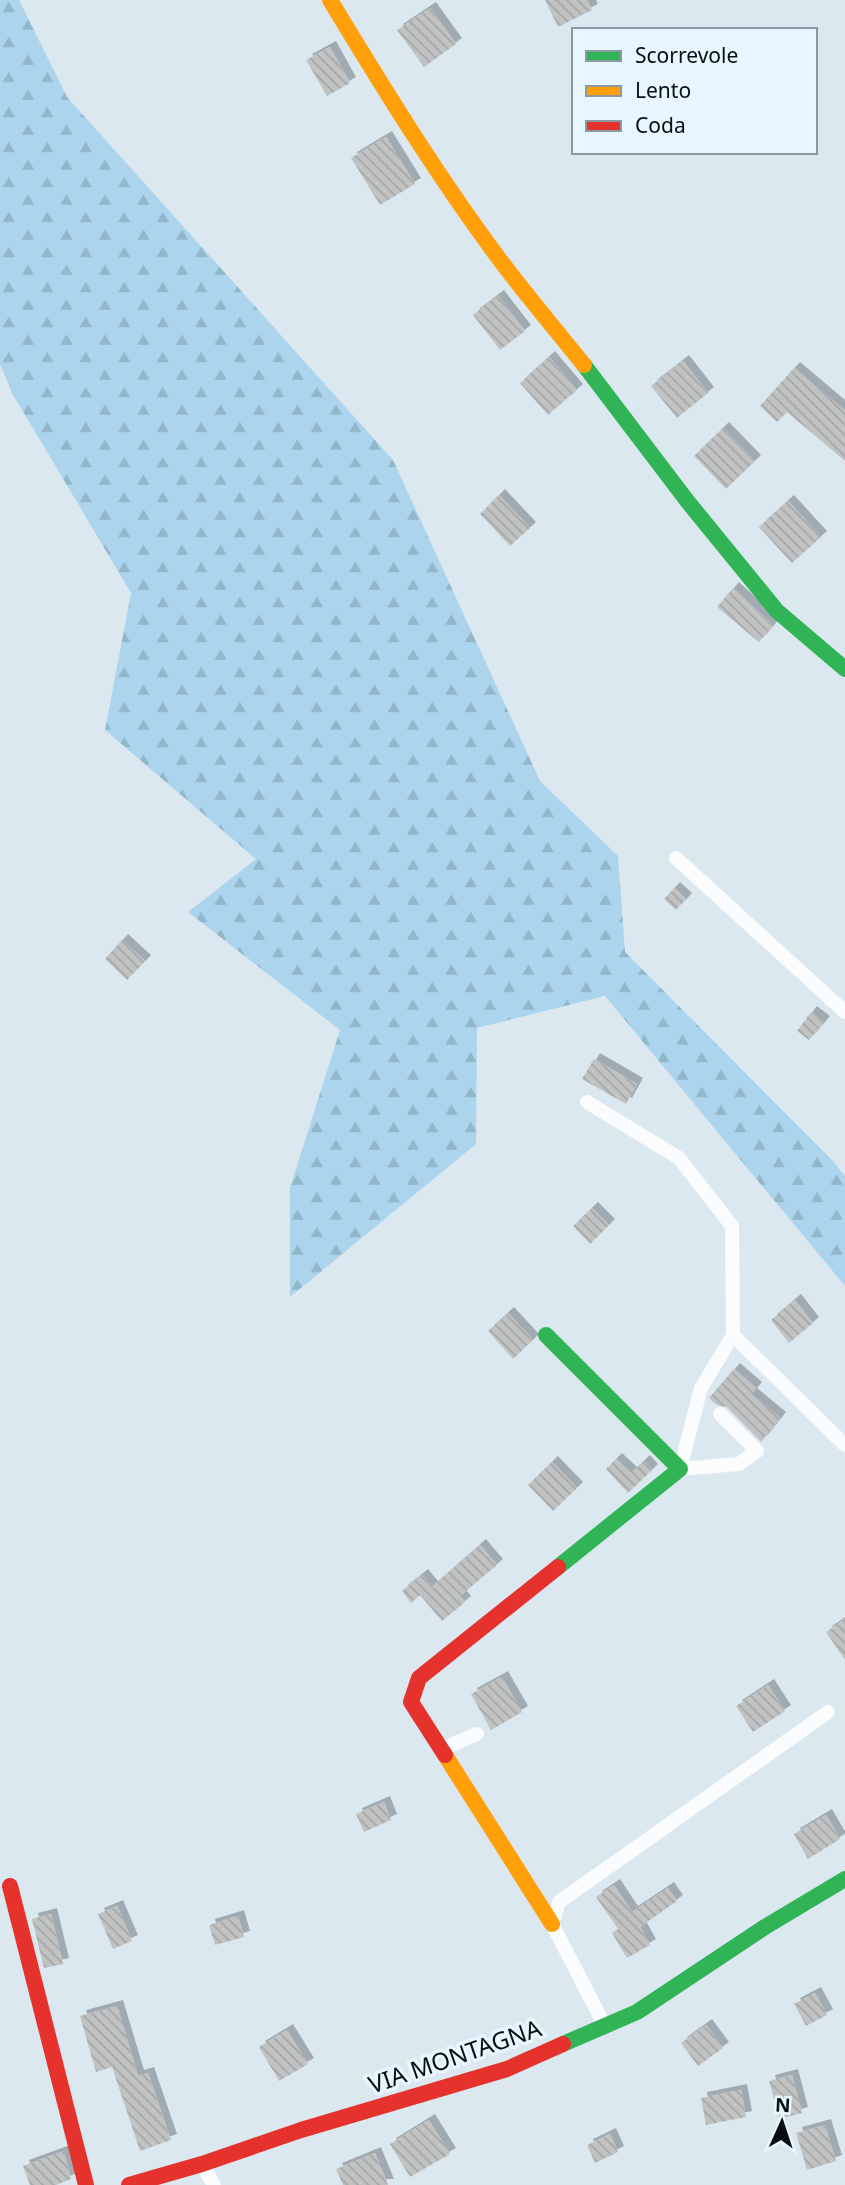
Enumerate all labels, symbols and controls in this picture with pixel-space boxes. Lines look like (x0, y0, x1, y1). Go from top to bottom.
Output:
legend (572, 28, 817, 154)
text: Scorrevole (635, 41, 738, 69)
text: Lento (635, 76, 691, 104)
text: Coda (635, 111, 686, 139)
street label: VIA MONTAGNA (364, 2010, 546, 2101)
north arrow (747, 2087, 817, 2157)
text: N (774, 2092, 791, 2118)

